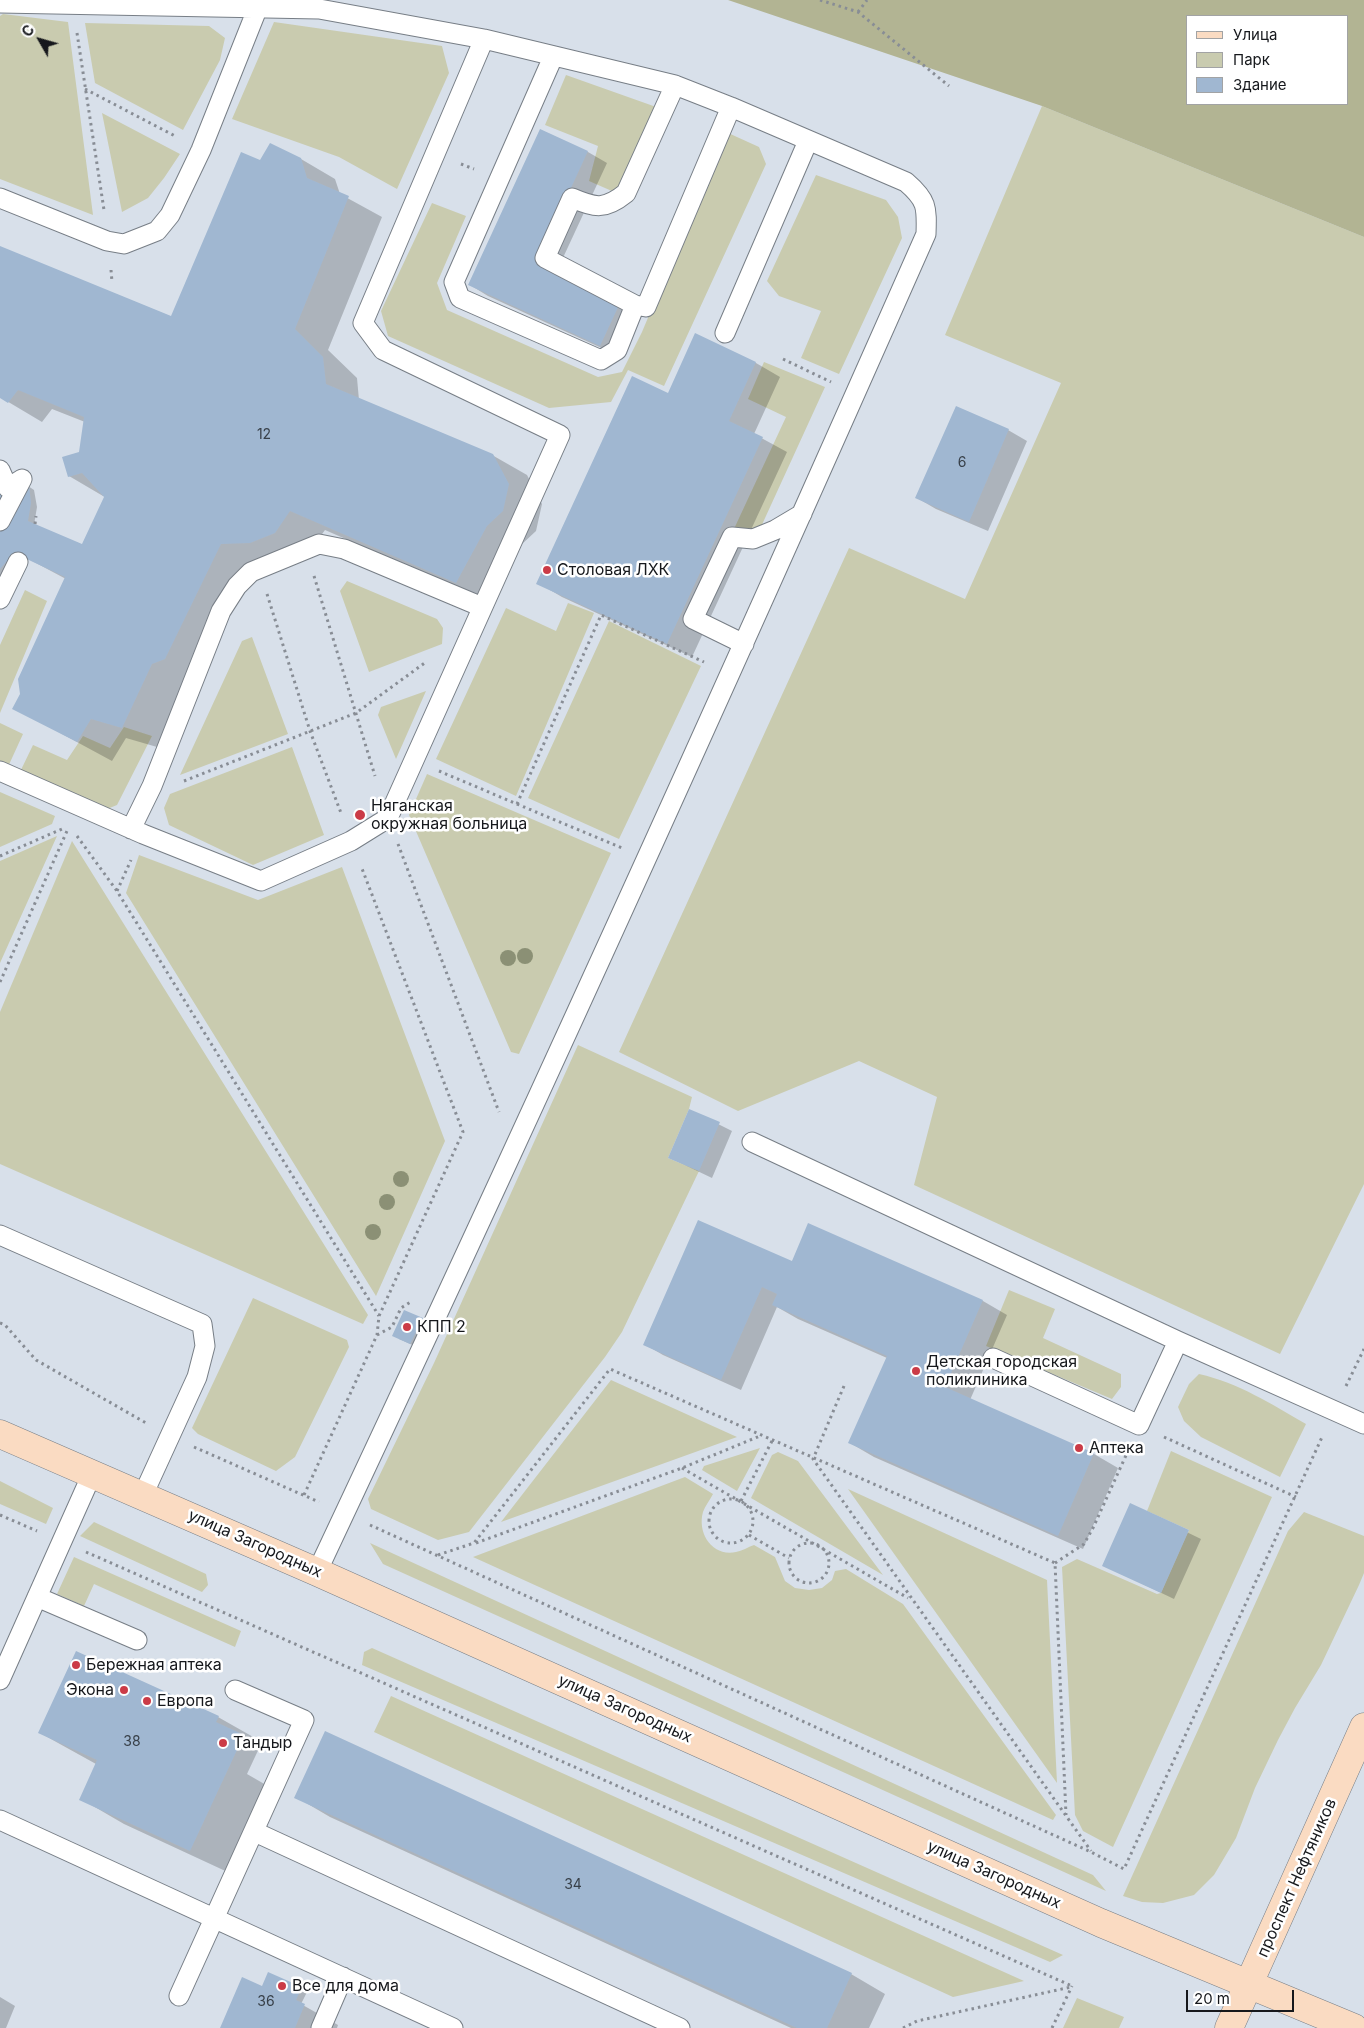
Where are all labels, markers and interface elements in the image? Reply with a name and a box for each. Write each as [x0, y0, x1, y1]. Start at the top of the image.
north arrow [15, 15, 65, 65]
legend [1186, 15, 1349, 105]
text: С [18, 21, 38, 40]
text: Улица [1233, 25, 1277, 44]
text: Парк [1233, 50, 1270, 69]
text: Здание [1233, 75, 1287, 94]
house number: 12 [257, 427, 271, 443]
house number: 6 [958, 455, 966, 471]
place label: Столовая ЛХК [557, 560, 669, 580]
marker: Столовая ЛХК [541, 564, 553, 576]
place label: Няганская окружная больница [371, 796, 527, 834]
marker: Няганская окружная больница [353, 808, 367, 822]
place label: КПП 2 [417, 1317, 466, 1337]
marker: КПП 2 [401, 1321, 413, 1333]
place label: Детская городская поликлиника [926, 1352, 1077, 1390]
marker: Детская городская поликлиника [910, 1365, 922, 1377]
place label: Аптека [1089, 1438, 1144, 1458]
marker: Аптека [1073, 1442, 1085, 1454]
street label: улица Загородных [185, 1506, 325, 1582]
place label: Бережная аптека [86, 1655, 222, 1675]
marker: Бережная аптека [70, 1659, 82, 1671]
street label: улица Загородных [555, 1671, 695, 1747]
place label: Экона [66, 1680, 114, 1700]
marker: Экона [118, 1684, 130, 1696]
place label: Европа [157, 1691, 213, 1711]
marker: Европа [141, 1695, 153, 1707]
place label: Тандыр [233, 1733, 292, 1753]
house number: 38 [123, 1734, 141, 1750]
marker: Тандыр [217, 1737, 229, 1749]
street label: проспект Нефтяников [1253, 1796, 1341, 1960]
street label: улица Загородных [924, 1837, 1064, 1913]
house number: 34 [564, 1877, 582, 1893]
place label: Все для дома [292, 1976, 399, 1996]
marker: Все для дома [276, 1980, 288, 1992]
scale bar [1189, 1980, 1296, 2012]
text: 20 m [1194, 1989, 1230, 2008]
house number: 36 [257, 1994, 275, 2010]

